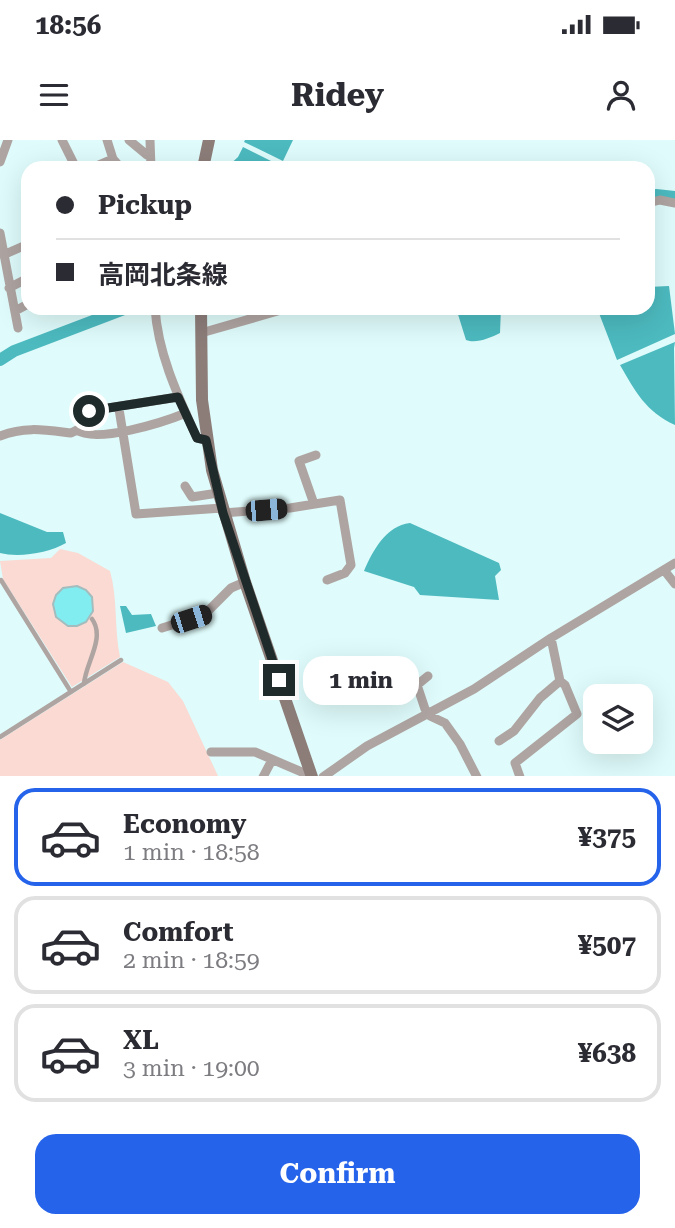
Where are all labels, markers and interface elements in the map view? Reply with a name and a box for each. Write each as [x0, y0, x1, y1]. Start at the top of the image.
text: 18:56 [35, 10, 101, 40]
icon: menu [35, 76, 73, 114]
text: Ridey [291, 76, 384, 114]
icon: person [602, 76, 640, 114]
text: Pickup [98, 190, 192, 220]
text: 高岡北条線 [98, 260, 228, 290]
route start [73, 395, 105, 427]
car [245, 498, 288, 522]
car [168, 603, 215, 635]
callout: 1 min [304, 656, 419, 704]
route end [263, 664, 295, 696]
text: 1 min [329, 667, 393, 694]
map controls [583, 684, 653, 754]
button: layers [583, 684, 653, 754]
icon: car [39, 806, 102, 869]
text: Economy [123, 809, 246, 839]
text: ¥375 [578, 822, 636, 852]
text: 1 min · 18:58 [123, 839, 260, 866]
icon: car [39, 914, 102, 977]
text: Comfort [123, 917, 233, 947]
text: ¥507 [578, 930, 636, 960]
text: 2 min · 18:59 [123, 947, 260, 974]
icon: car [39, 1022, 102, 1085]
text: XL [123, 1025, 159, 1055]
text: ¥638 [578, 1038, 636, 1068]
text: 3 min · 19:00 [123, 1055, 260, 1082]
button: Confirm [35, 1134, 640, 1214]

